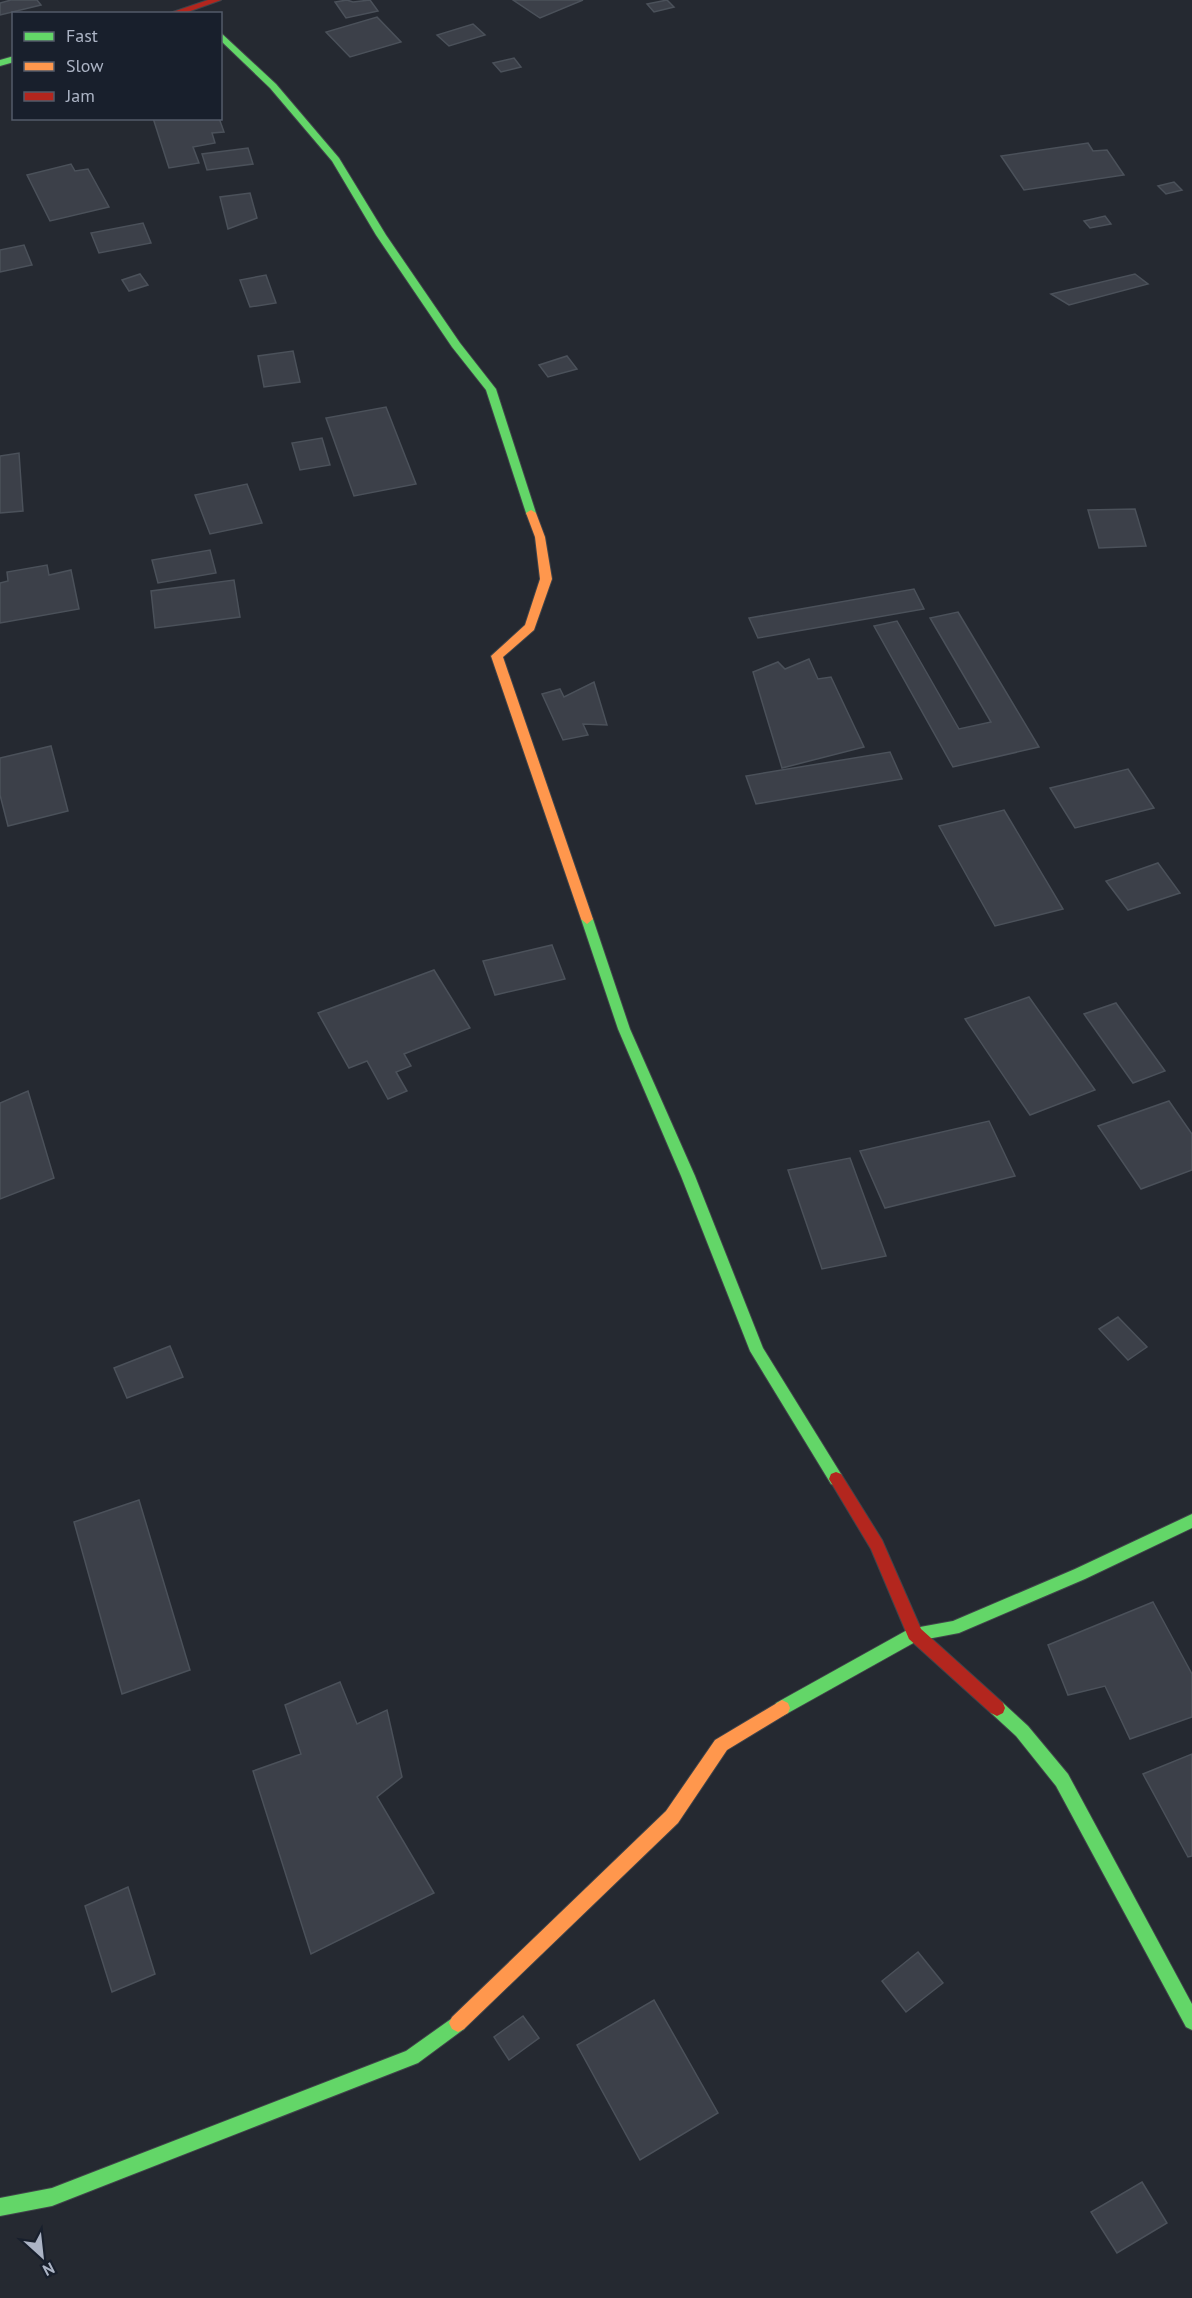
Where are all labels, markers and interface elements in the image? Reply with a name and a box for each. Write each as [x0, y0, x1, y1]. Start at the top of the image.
legend [12, 12, 222, 120]
text: Fast [66, 24, 98, 47]
text: Slow [66, 54, 104, 77]
text: Jam [65, 84, 95, 107]
north arrow [12, 2226, 72, 2286]
text: N [40, 2258, 58, 2281]

